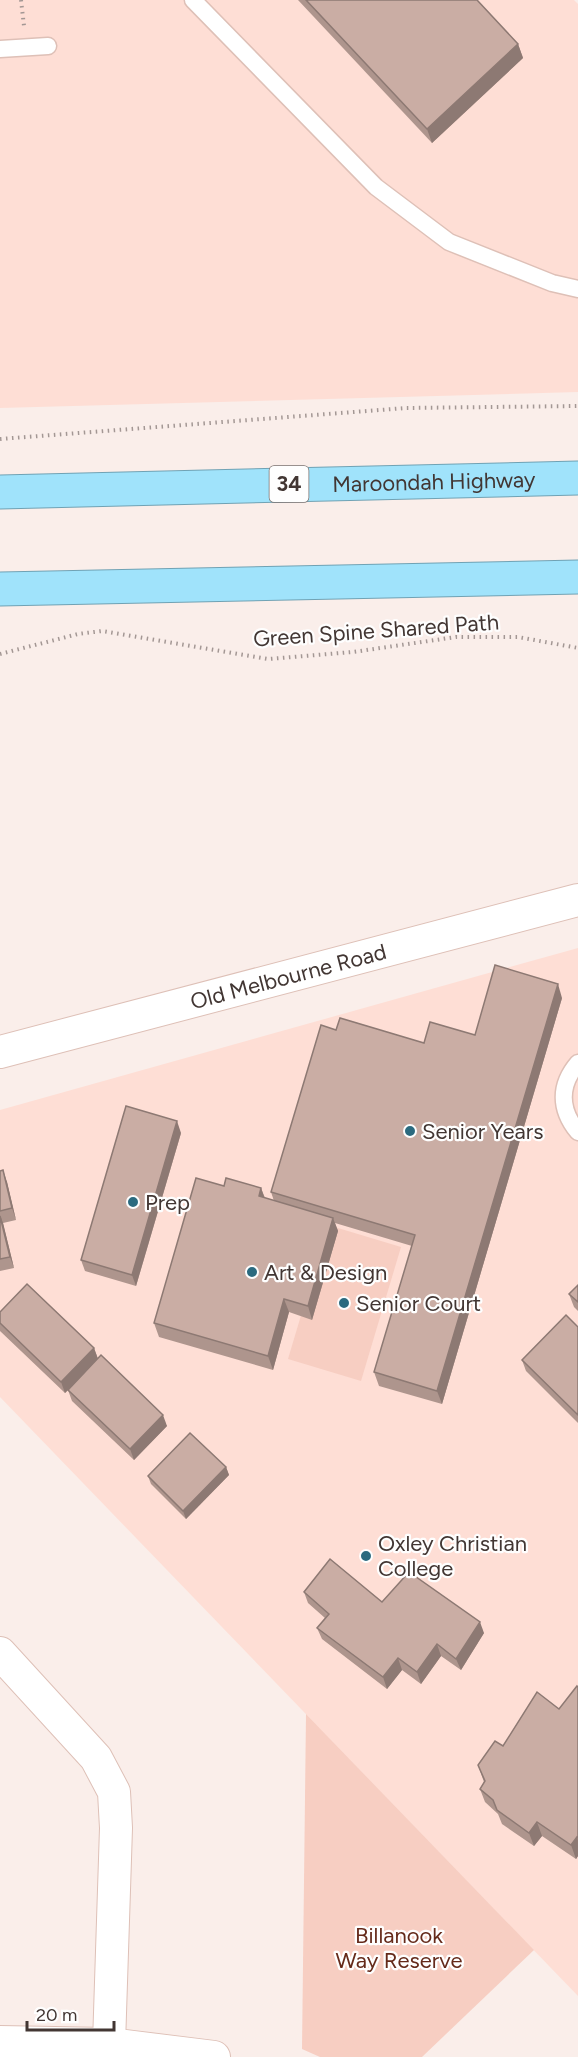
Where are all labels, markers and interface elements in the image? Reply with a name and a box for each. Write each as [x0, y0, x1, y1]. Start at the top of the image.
road number: 34 [270, 466, 308, 502]
street label: Maroondah Highway [332, 466, 536, 498]
street label: Green Spine Shared Path [252, 608, 500, 653]
street label: Old Melbourne Road [187, 938, 389, 1015]
place label: Senior Years [422, 1118, 543, 1145]
marker: Senior Years [403, 1124, 417, 1138]
place label: Prep [145, 1189, 190, 1216]
marker: Prep [126, 1195, 140, 1209]
place label: Art & Design [264, 1259, 387, 1286]
marker: Art & Design [245, 1265, 259, 1279]
place label: Senior Court [356, 1290, 481, 1317]
marker: Senior Court [337, 1296, 351, 1310]
place label: Oxley Christian College [378, 1530, 527, 1582]
marker: Oxley Christian College [359, 1549, 373, 1563]
park label: Billanook Way Reserve [336, 1922, 462, 1974]
scale bar [27, 1994, 114, 2032]
text: 20 m [36, 2004, 77, 2026]

